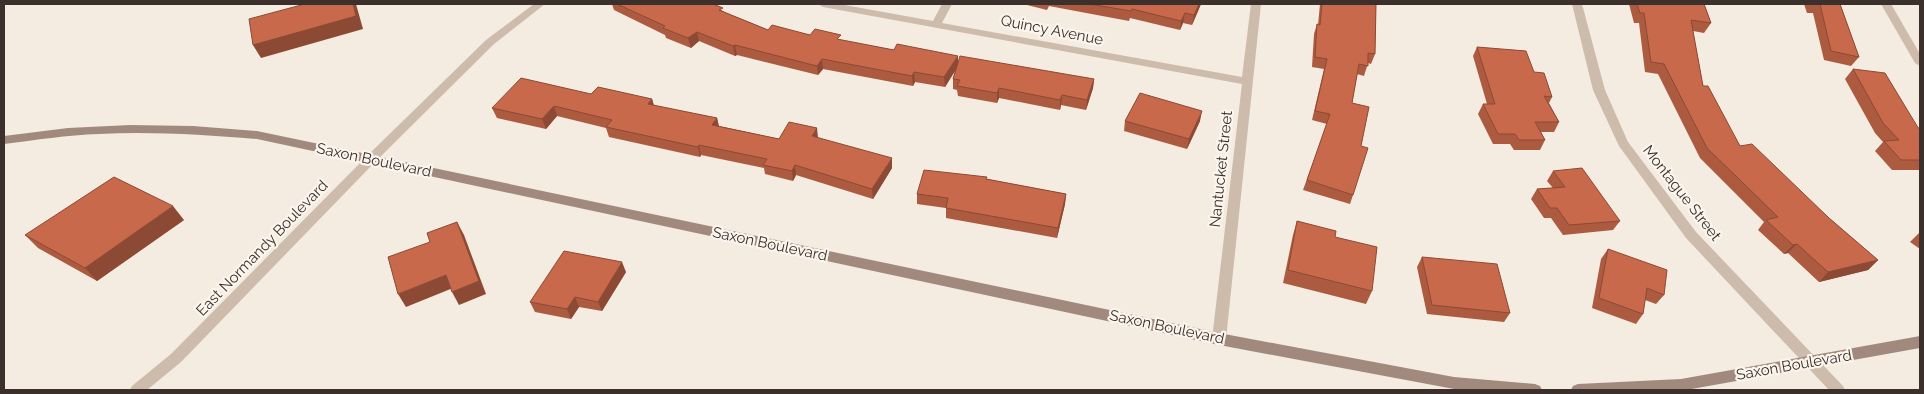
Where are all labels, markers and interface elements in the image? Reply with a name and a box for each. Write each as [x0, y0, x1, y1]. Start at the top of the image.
street label: Quincy Avenue [999, 11, 1105, 49]
street label: Nantucket Street [1206, 110, 1236, 228]
street label: Saxon Boulevard [315, 139, 433, 181]
street label: Montague Street [1639, 142, 1725, 244]
street label: East Normandy Boulevard [193, 176, 331, 320]
street label: Saxon Boulevard [711, 223, 829, 265]
street label: Saxon Boulevard [1108, 306, 1226, 348]
street label: Saxon Boulevard [1735, 346, 1853, 384]

